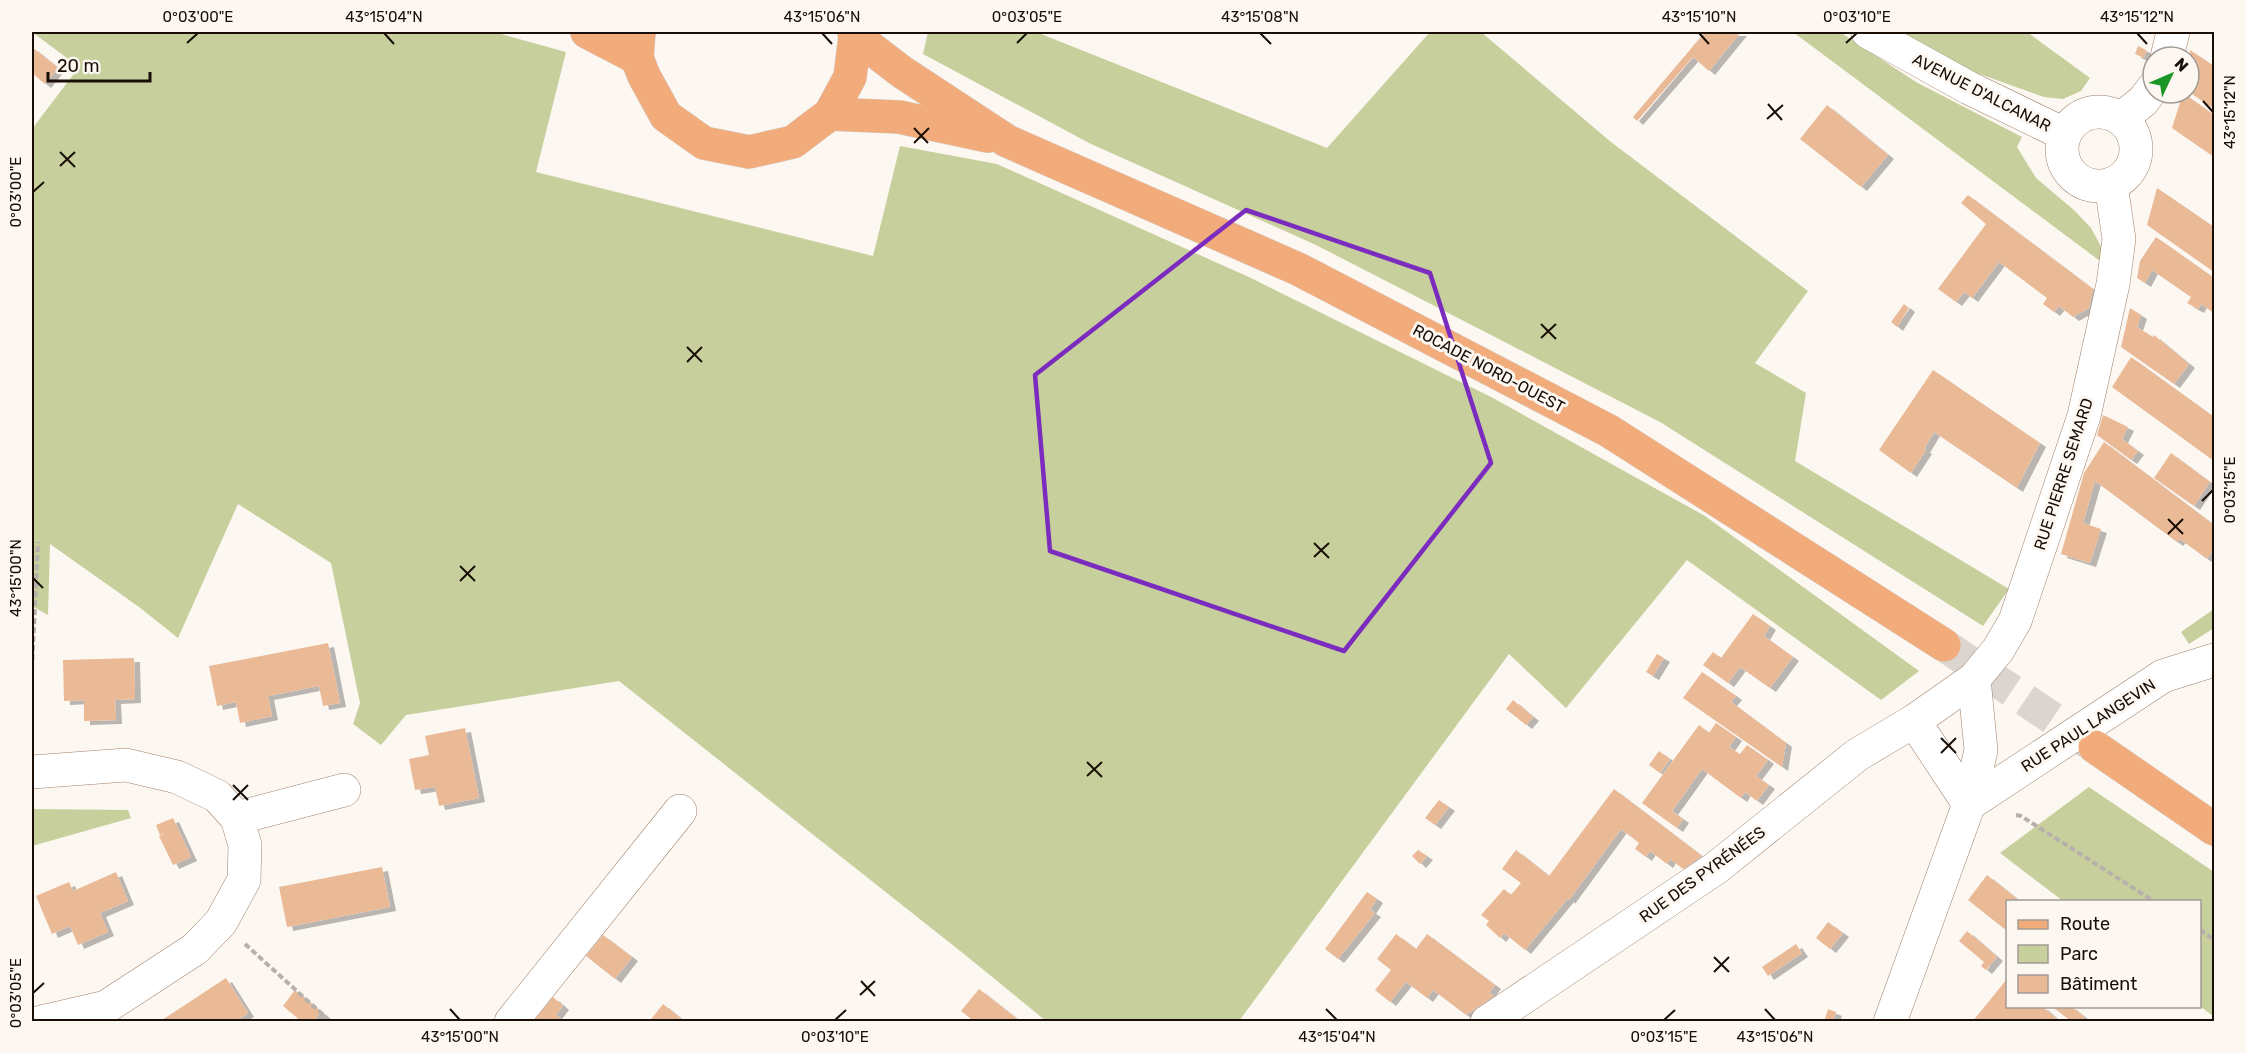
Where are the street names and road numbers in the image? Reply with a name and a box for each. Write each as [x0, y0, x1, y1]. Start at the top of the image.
street label: AVENUE D'ALCANAR [1909, 49, 2054, 136]
street label: ROCADE NORD-OUEST [1410, 320, 1568, 417]
street label: RUE PIERRE SEMARD [2030, 396, 2097, 553]
street label: RUE PAUL LANGEVIN [2017, 675, 2159, 776]
street label: RUE DES PYRÉNÉES [1636, 822, 1769, 926]

